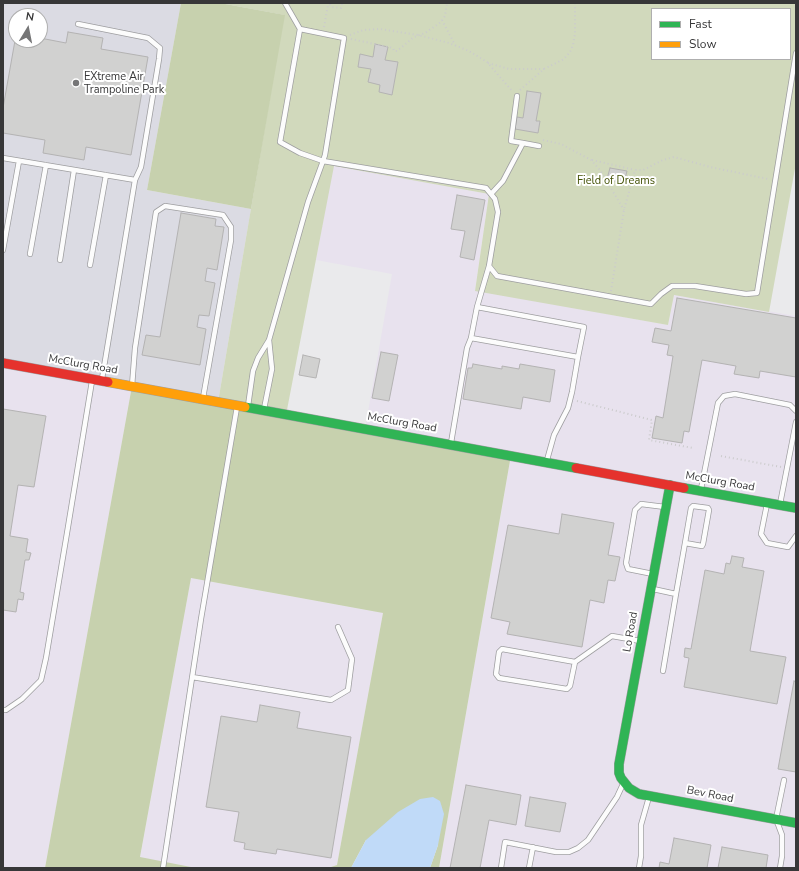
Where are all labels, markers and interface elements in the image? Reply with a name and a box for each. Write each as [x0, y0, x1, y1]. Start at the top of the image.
north arrow [8, 8, 48, 48]
legend [651, 8, 791, 60]
text: N [25, 9, 35, 25]
text: Fast [689, 16, 712, 32]
text: Slow [689, 36, 717, 52]
place label: EXtreme Air Trampoline Park [84, 70, 164, 96]
marker: EXtreme Air Trampoline Park [71, 78, 81, 88]
park label: Field of Dreams [577, 174, 655, 188]
street label: McClurg Road [47, 352, 119, 378]
street label: McClurg Road [366, 410, 438, 436]
street label: McClurg Road [684, 469, 756, 495]
street label: Lo Road [621, 611, 641, 653]
street label: Bev Road [686, 784, 734, 806]

